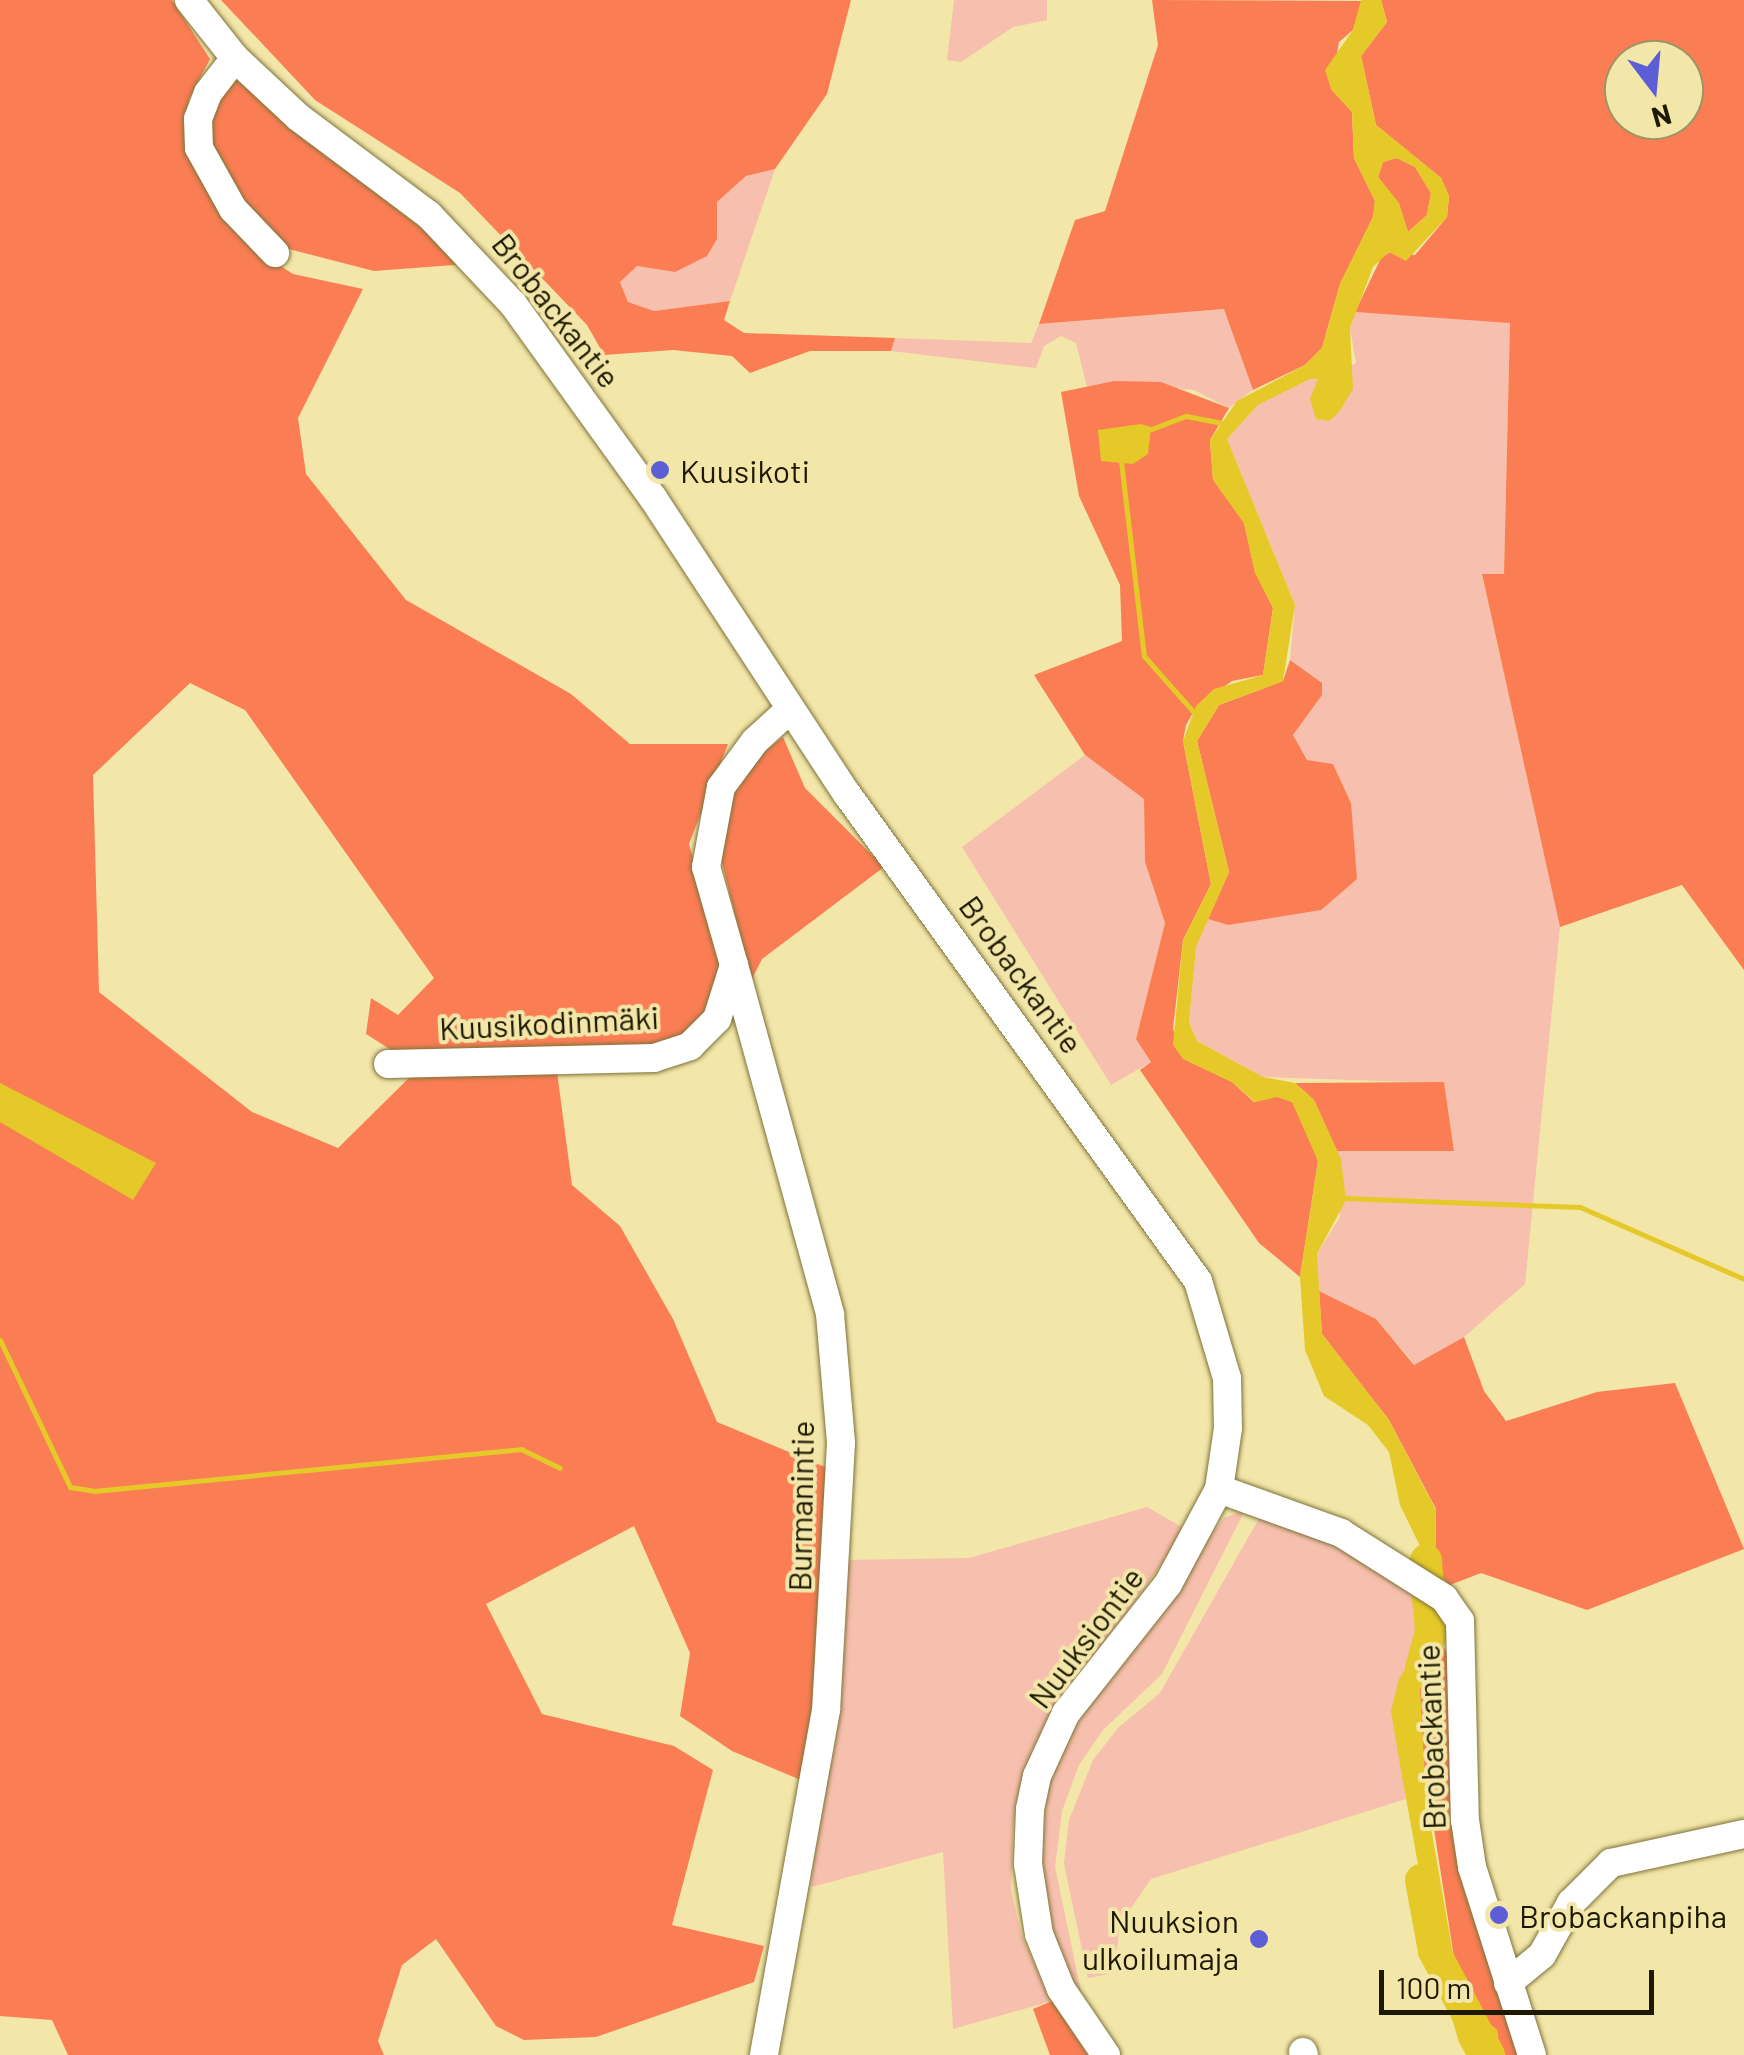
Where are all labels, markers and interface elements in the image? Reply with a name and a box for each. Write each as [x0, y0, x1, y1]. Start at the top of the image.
north arrow [1604, 40, 1704, 140]
text: N [1648, 98, 1675, 136]
street label: Brobackantie [485, 225, 629, 395]
place label: Kuusikoti [680, 451, 810, 489]
marker: Kuusikoti [649, 459, 671, 481]
street label: Brobackantie [952, 888, 1092, 1060]
street label: Kuusikodinmäki [438, 997, 660, 1047]
street label: Burmanintie [779, 1420, 821, 1592]
street label: Nuuksiontie [1019, 1559, 1151, 1715]
street label: Brobackantie [1408, 1644, 1452, 1830]
place label: Brobackanpiha [1519, 1896, 1727, 1934]
place label: Nuuksion ulkoilumaja [1082, 1902, 1239, 1977]
marker: Brobackanpiha [1488, 1904, 1510, 1926]
marker: Nuuksion ulkoilumaja [1248, 1928, 1270, 1950]
scale bar [1384, 1950, 1659, 2012]
text: 100 m [1396, 1969, 1471, 2005]

